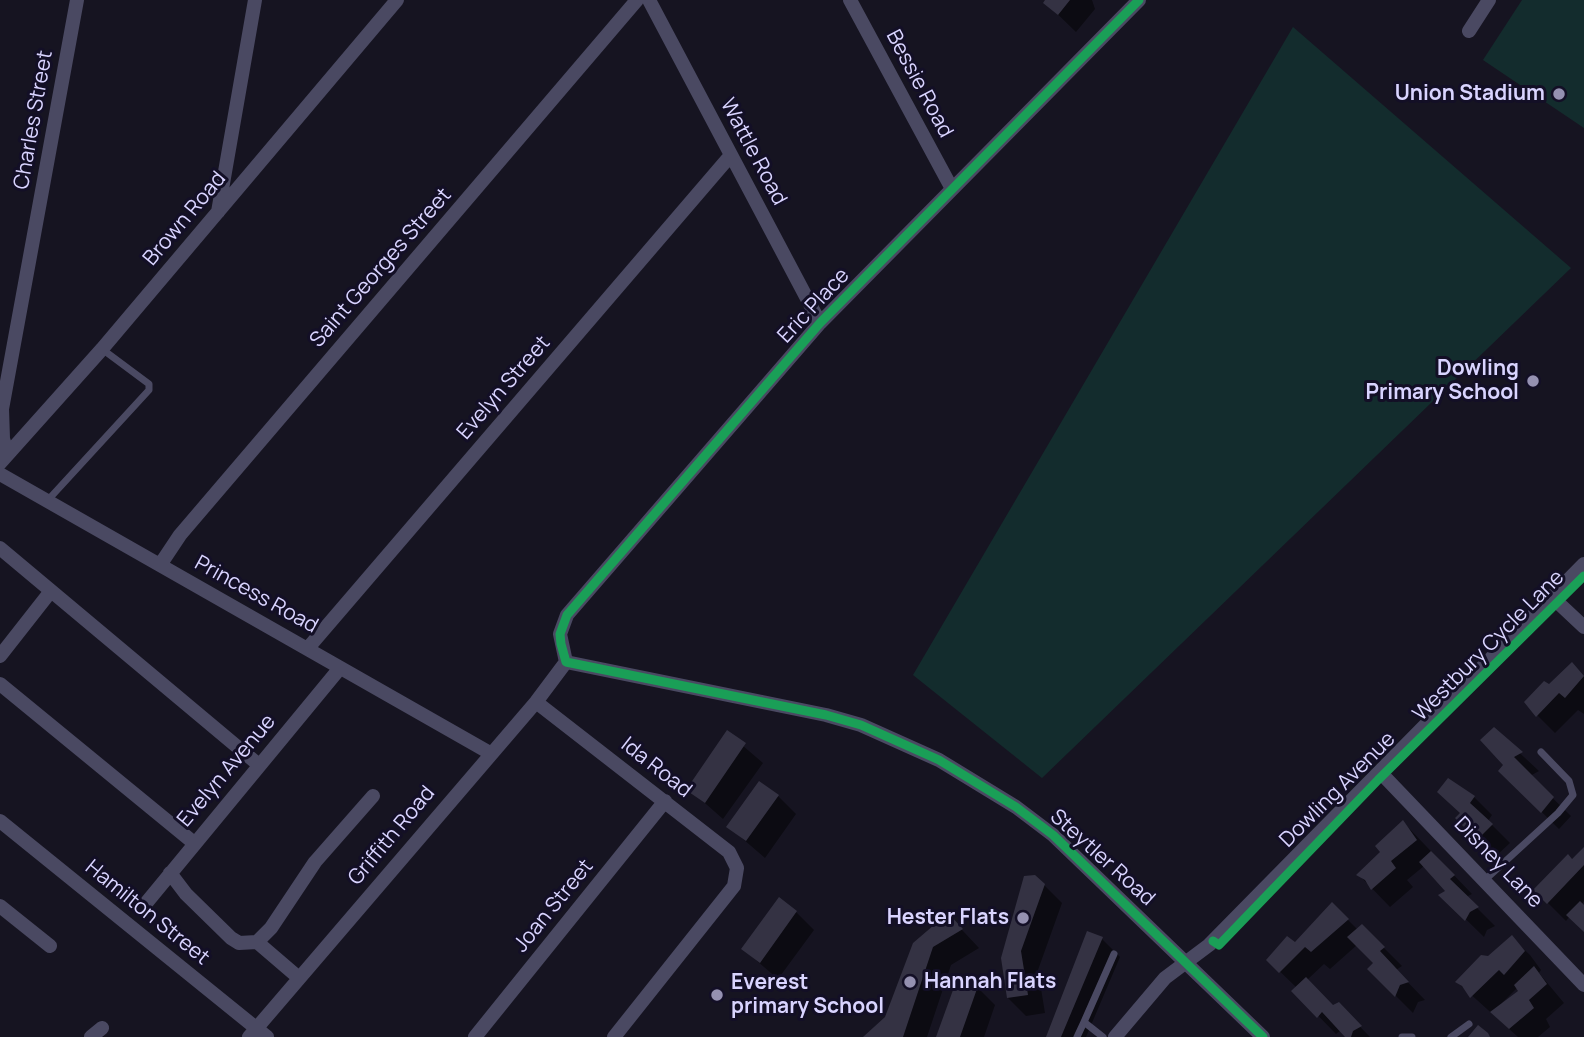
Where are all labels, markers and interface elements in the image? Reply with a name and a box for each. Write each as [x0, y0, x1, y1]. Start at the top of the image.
street label: Bessie Road [880, 26, 958, 142]
street label: Charles Street [9, 48, 59, 192]
place label: Union Stadium [1395, 81, 1545, 107]
marker: Union Stadium [1551, 86, 1567, 102]
street label: Wattle Road [714, 94, 792, 210]
street label: Brown Road [138, 167, 232, 271]
street label: Saint Georges Street [305, 183, 457, 353]
street label: Eric Place [773, 263, 855, 349]
street label: Evelyn Street [452, 331, 556, 445]
place label: Dowling Primary School [1365, 356, 1519, 406]
marker: Dowling Primary School [1525, 373, 1541, 389]
street label: Princess Road [190, 551, 322, 639]
street label: Westbury Cycle Lane [1408, 565, 1570, 727]
street label: Evelyn Avenue [173, 710, 281, 832]
street label: Dowling Avenue [1275, 727, 1401, 853]
street label: Ida Road [616, 733, 696, 803]
street label: Griffith Road [343, 781, 441, 891]
street label: Steytler Road [1045, 804, 1159, 912]
street label: Disney Lane [1448, 812, 1548, 914]
street label: Joan Street [509, 854, 599, 958]
street label: Hamilton Street [80, 855, 214, 971]
place label: Hester Flats [887, 905, 1009, 931]
marker: Hester Flats [1015, 910, 1031, 926]
place label: Hannah Flats [924, 969, 1056, 995]
place label: Everest primary School [731, 970, 884, 1020]
marker: Hannah Flats [902, 974, 918, 990]
marker: Everest primary School [709, 987, 725, 1003]

